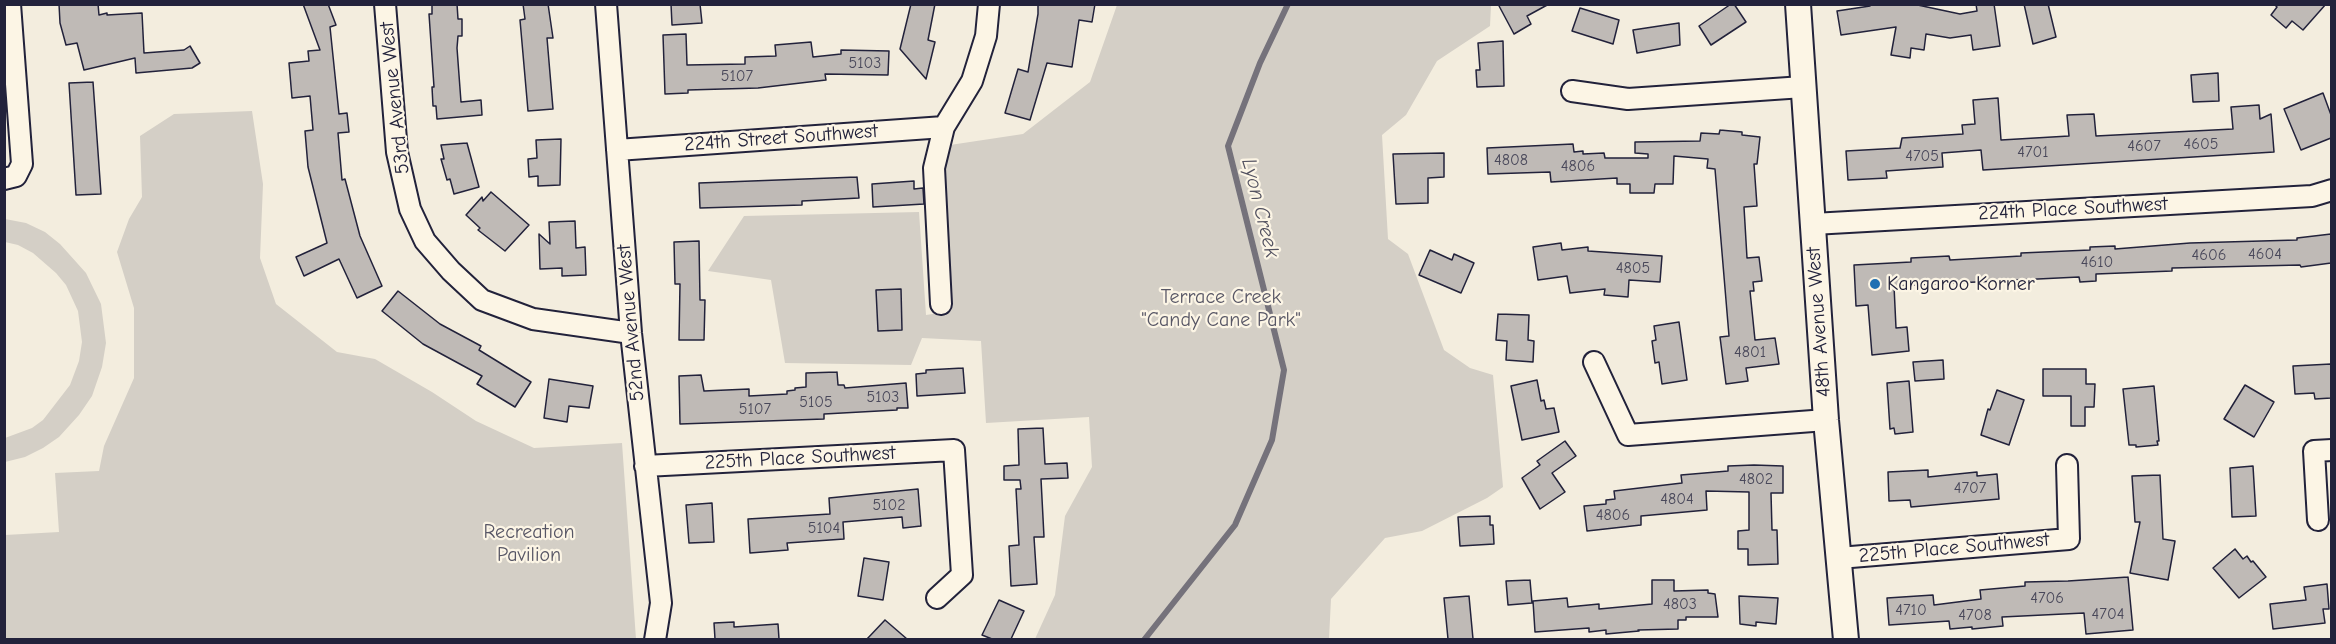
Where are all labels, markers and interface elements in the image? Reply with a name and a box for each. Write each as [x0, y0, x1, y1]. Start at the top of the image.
street label: 53rd Avenue West [375, 21, 415, 175]
house number: 5103 [849, 53, 881, 73]
house number: 5107 [721, 66, 753, 86]
street label: 224th Street Southwest [683, 119, 879, 157]
house number: 4605 [2184, 134, 2218, 154]
house number: 4607 [2127, 136, 2161, 156]
house number: 4701 [2017, 142, 2049, 162]
house number: 4705 [1905, 146, 1939, 166]
house number: 4808 [1494, 150, 1528, 170]
water label: Lyon Creek [1236, 156, 1284, 260]
house number: 4806 [1561, 156, 1595, 176]
street label: 224th Place Southwest [1978, 192, 2168, 226]
street label: 52nd Avenue West [612, 244, 650, 402]
house number: 4604 [2248, 244, 2282, 264]
house number: 4606 [2192, 245, 2226, 265]
street label: 48th Avenue West [1802, 246, 1836, 398]
house number: 4610 [2081, 252, 2113, 272]
house number: 4805 [1616, 258, 1650, 278]
place label: Kangaroo Korner [1887, 272, 2035, 296]
marker: Kangaroo Korner [1868, 277, 1882, 291]
park label: Terrace Creek "Candy Cane Park" [1141, 285, 1301, 332]
house number: 4801 [1734, 342, 1766, 362]
house number: 5103 [867, 387, 899, 407]
house number: 5105 [799, 392, 833, 412]
house number: 5107 [739, 399, 771, 419]
street label: 225th Place Southwest [704, 441, 896, 475]
house number: 4802 [1739, 469, 1773, 489]
house number: 4707 [1954, 478, 1986, 498]
house number: 4804 [1660, 489, 1694, 509]
house number: 5102 [872, 495, 906, 515]
house number: 4806 [1596, 505, 1630, 525]
house number: 5104 [808, 518, 840, 538]
park label: Recreation Pavilion [483, 520, 575, 567]
street label: 225th Place Southwest [1858, 528, 2050, 568]
house number: 4706 [2030, 588, 2064, 608]
house number: 4803 [1663, 594, 1697, 614]
house number: 4710 [1895, 600, 1927, 620]
house number: 4704 [2092, 604, 2124, 624]
house number: 4708 [1958, 605, 1992, 625]

